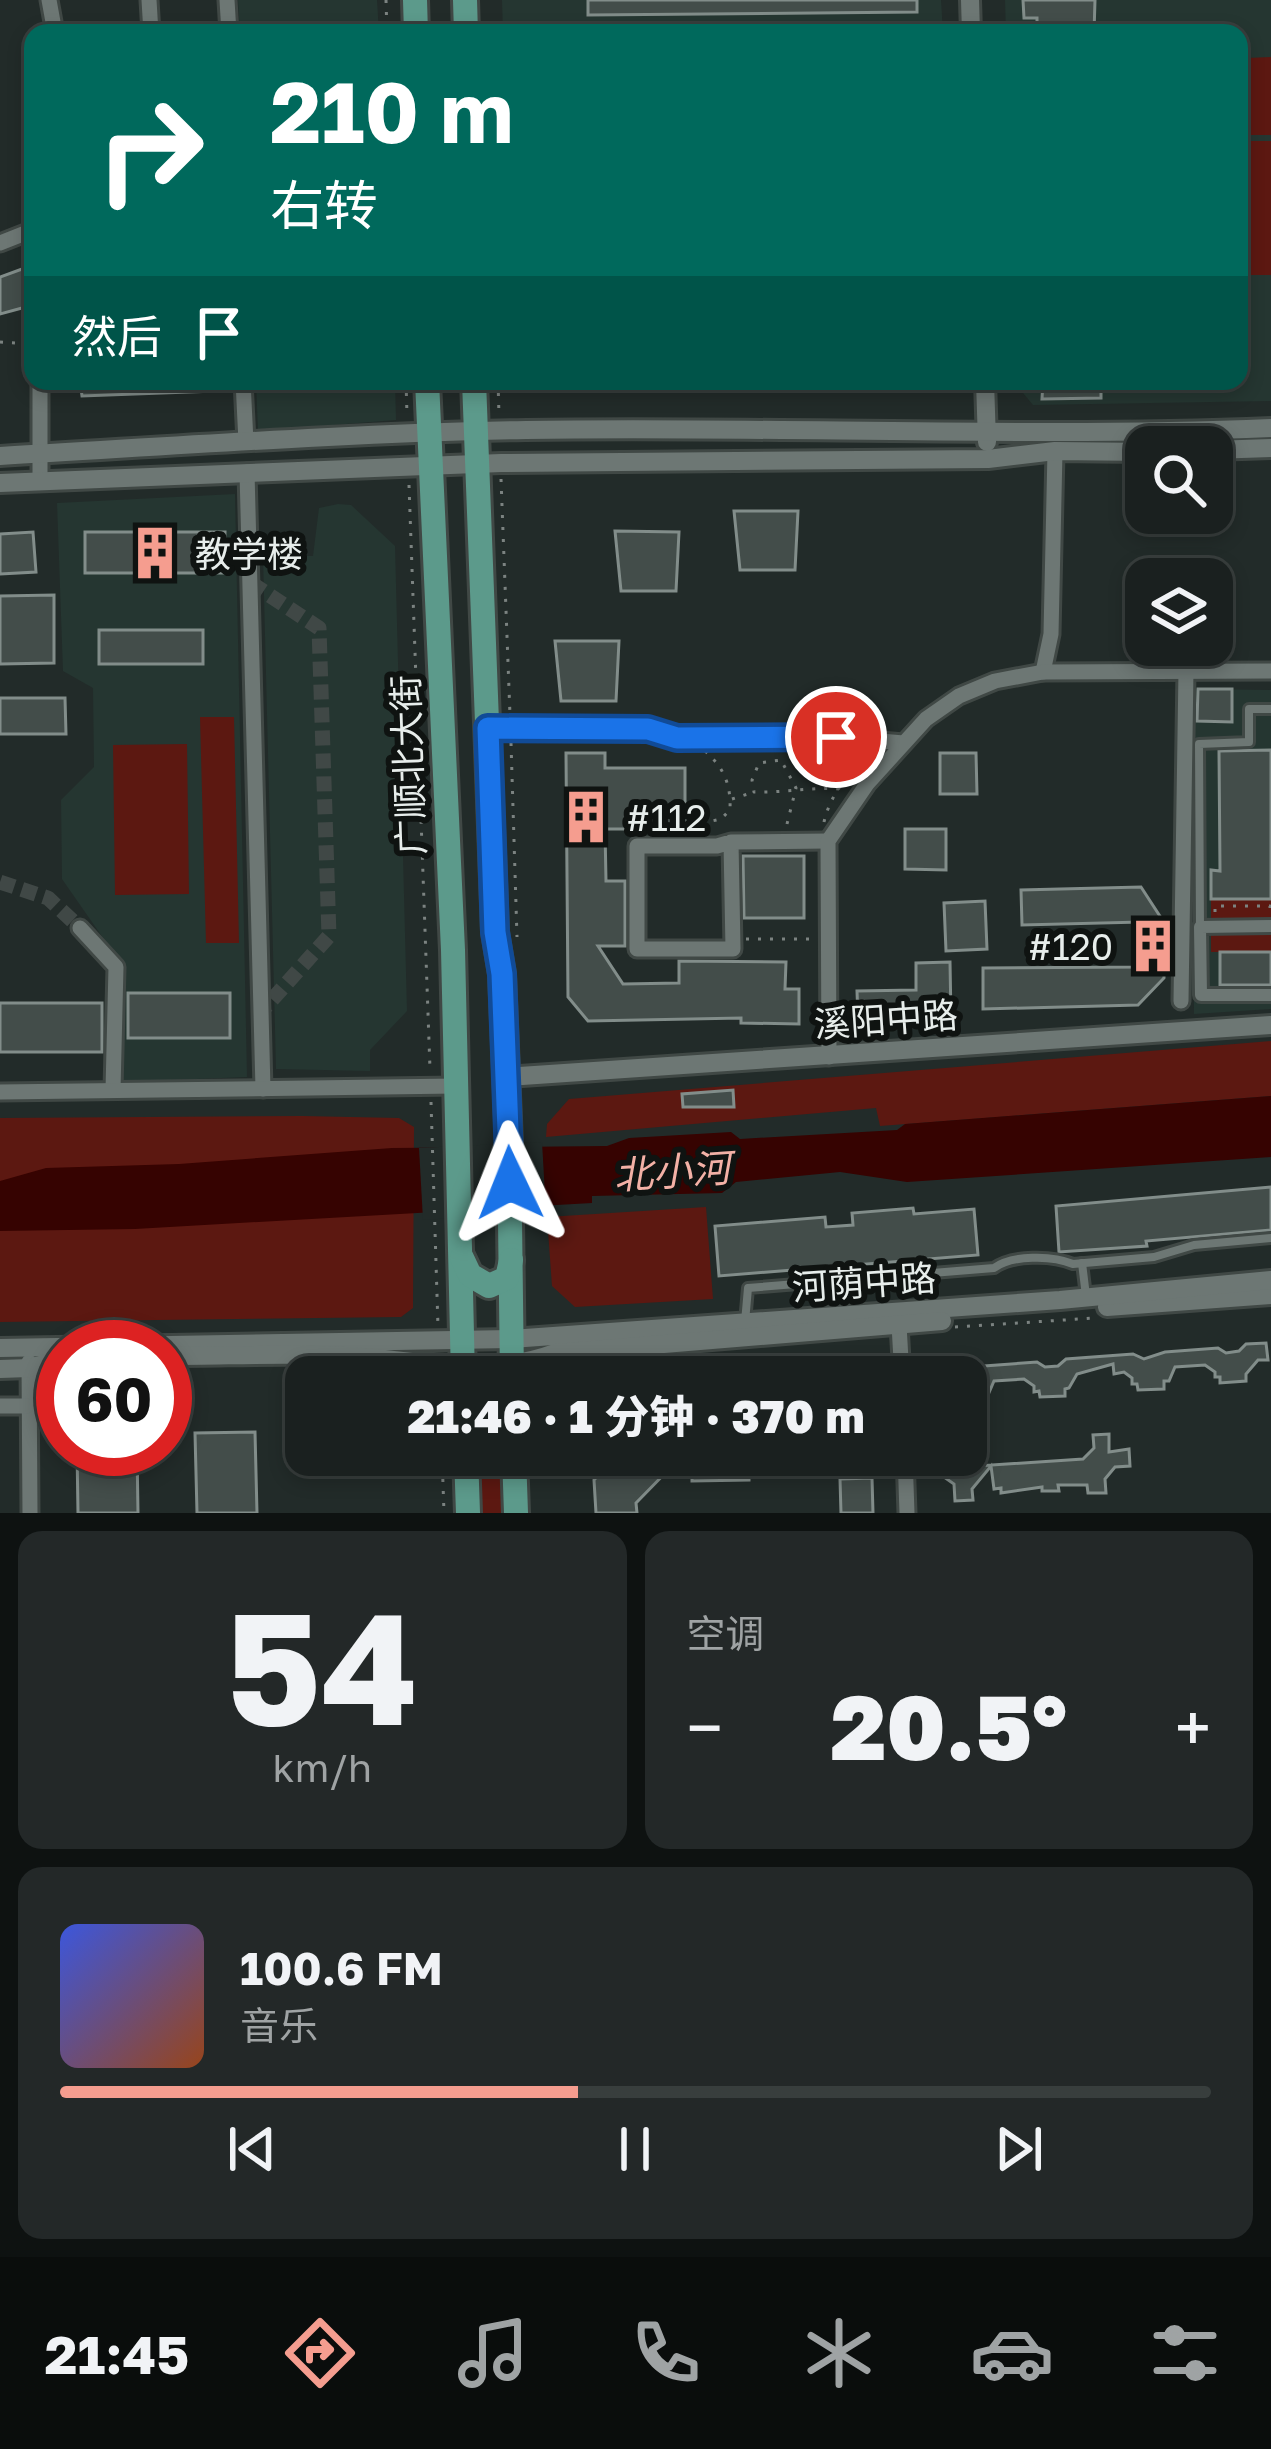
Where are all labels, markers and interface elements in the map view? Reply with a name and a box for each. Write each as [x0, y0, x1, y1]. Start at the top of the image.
text: 210 m [270, 61, 514, 161]
icon: right [72, 72, 228, 228]
text: 右转 [270, 172, 378, 237]
icon: arrive [186, 300, 252, 366]
text: 然后 [72, 309, 162, 363]
map controls [1125, 426, 1233, 666]
button: search [1125, 426, 1233, 534]
building icon: 教学楼 [126, 524, 184, 582]
place label: 教学楼 [195, 532, 303, 575]
button: layers [1125, 558, 1233, 666]
street label: 广顺北大街 [383, 674, 433, 856]
pin [785, 686, 887, 788]
icon: arrive [803, 704, 869, 770]
building icon: #112 [557, 788, 615, 846]
place label: #112 [626, 796, 706, 839]
building icon: #120 [1124, 917, 1182, 975]
place label: #120 [1028, 925, 1113, 968]
street label: 溪阳中路 [813, 993, 959, 1045]
position arrow [447, 1120, 573, 1246]
water label: 北小河 [612, 1143, 739, 1199]
street label: 河荫中路 [791, 1256, 937, 1308]
speed limit sign: 60 [36, 1320, 192, 1476]
text: 21:46 · 1 分钟 · 370 m [407, 1389, 865, 1443]
text: 54 [226, 1572, 419, 1759]
text: 空调 [687, 1610, 765, 1657]
text: 20.5° [830, 1672, 1067, 1780]
text: − [687, 1687, 723, 1767]
text: + [1175, 1687, 1211, 1767]
text: km/h [273, 1744, 372, 1791]
text: 100.6 FM [240, 1941, 443, 1995]
text: 音乐 [240, 2002, 318, 2049]
icon: previous [219, 2116, 285, 2182]
icon: pause [602, 2116, 668, 2182]
icon: next [986, 2116, 1052, 2182]
icon: directions [278, 2311, 362, 2395]
icon: music [451, 2311, 535, 2395]
icon: phone [624, 2311, 708, 2395]
icon: climate [797, 2311, 881, 2395]
icon: car [970, 2311, 1054, 2395]
icon: filters [1143, 2311, 1227, 2395]
text: 21:45 [44, 2321, 189, 2386]

